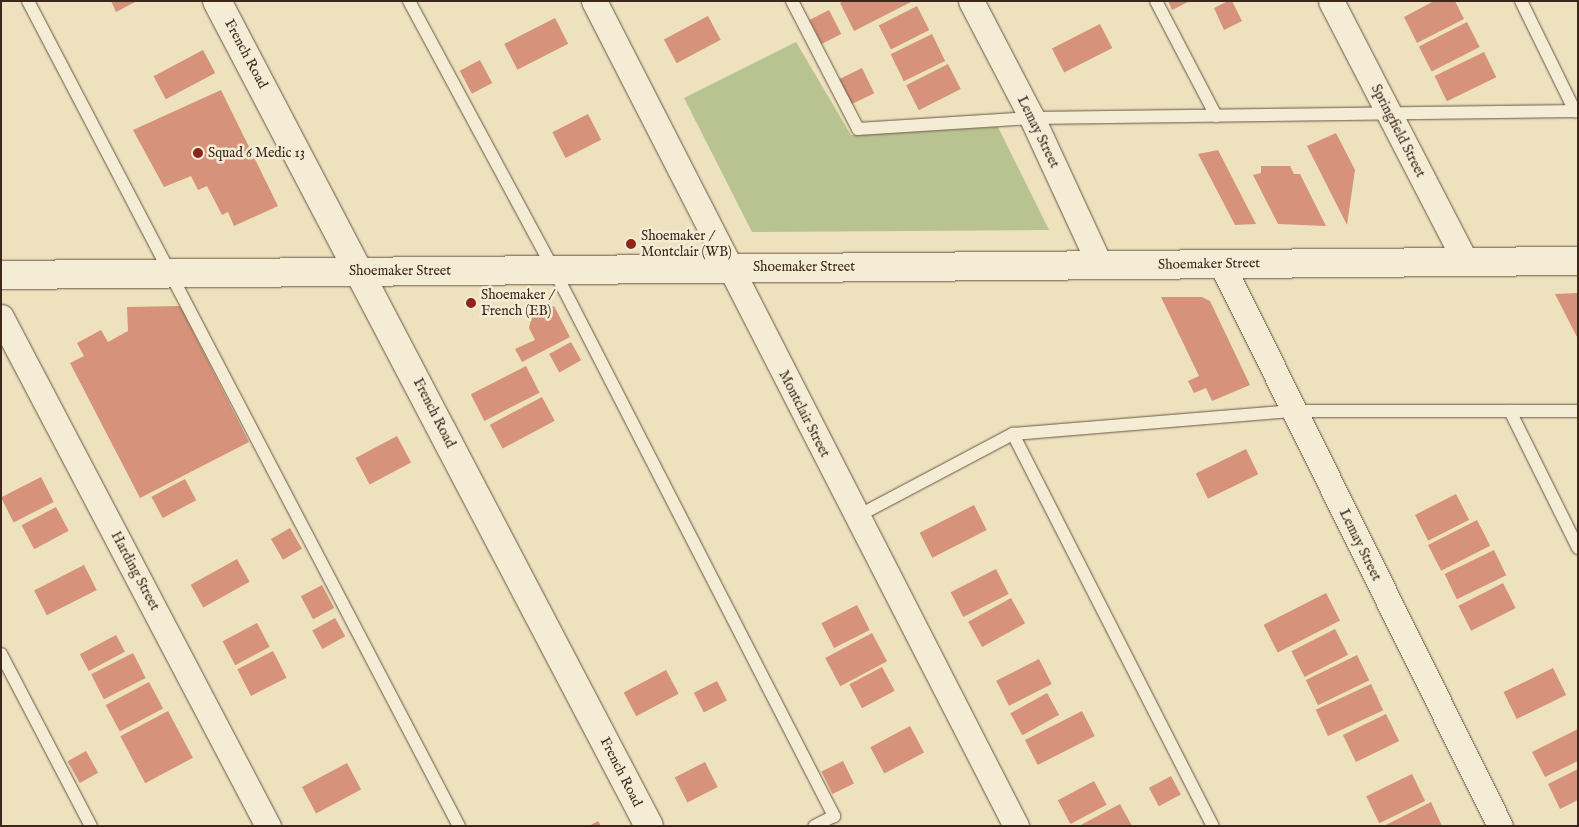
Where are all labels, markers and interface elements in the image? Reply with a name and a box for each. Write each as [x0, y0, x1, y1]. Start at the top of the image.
street label: French Road [221, 17, 271, 91]
street label: Springfield Street [1367, 82, 1429, 180]
street label: Lemay Street [1013, 93, 1063, 171]
place label: Squad 6 Medic 13 [208, 145, 305, 161]
marker: Squad 6 Medic 13 [192, 147, 204, 159]
place label: Shoemaker / Montclair (WB) [641, 228, 732, 260]
marker: Shoemaker / Montclair (WB) [625, 238, 637, 250]
street label: Shoemaker Street [1158, 255, 1260, 273]
street label: Shoemaker Street [753, 259, 855, 275]
street label: Shoemaker Street [349, 263, 451, 279]
place label: Shoemaker / French (EB) [481, 287, 553, 320]
marker: Shoemaker / French (EB) [465, 297, 477, 309]
street label: Montclair Street [775, 368, 833, 460]
street label: French Road [409, 375, 459, 451]
street label: Lemay Street [1335, 506, 1385, 584]
street label: Harding Street [107, 529, 163, 613]
street label: French Road [596, 734, 646, 810]

